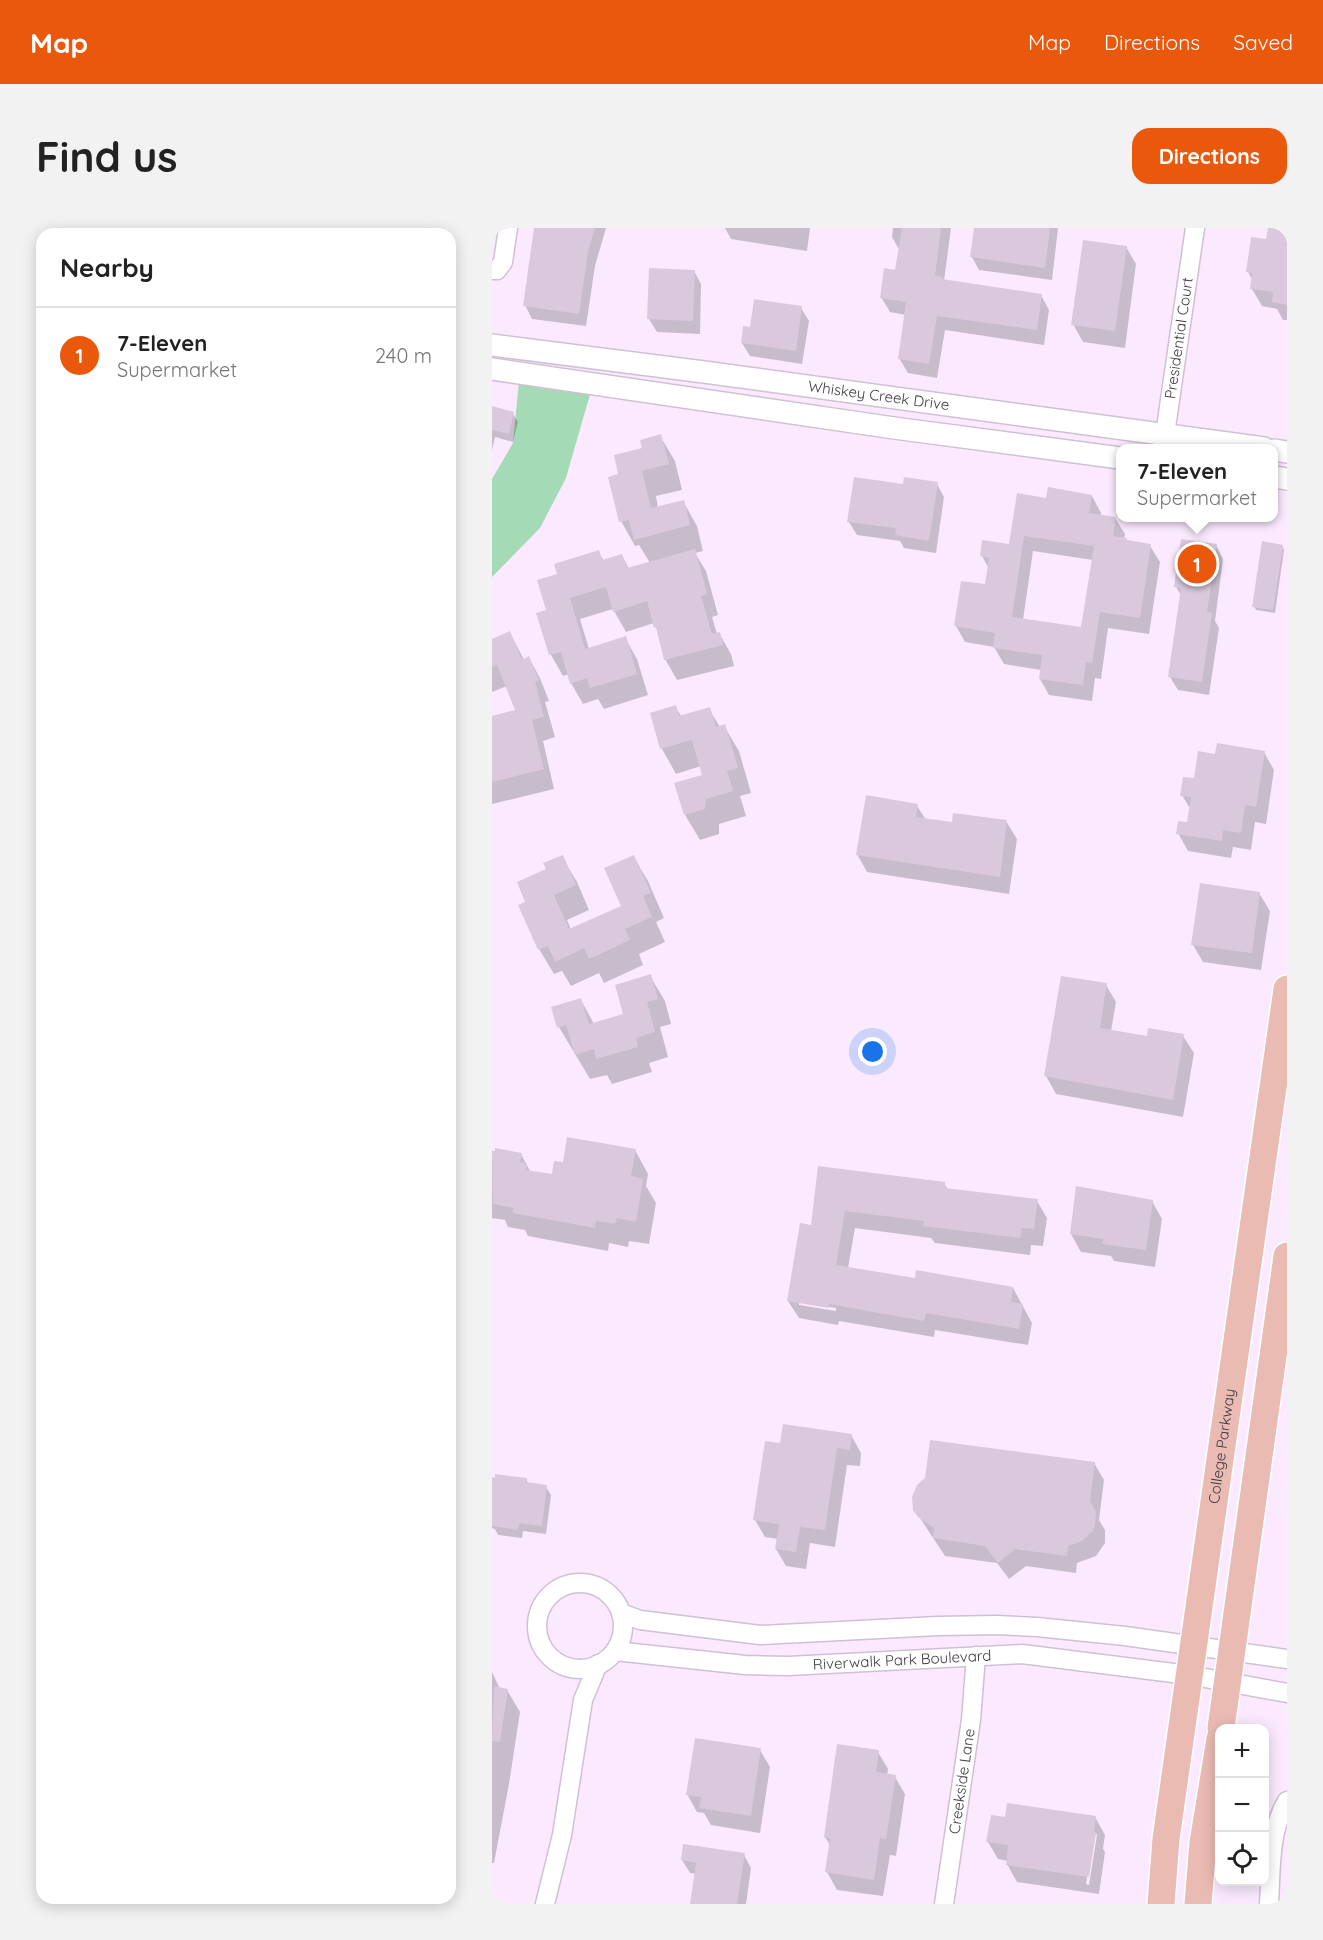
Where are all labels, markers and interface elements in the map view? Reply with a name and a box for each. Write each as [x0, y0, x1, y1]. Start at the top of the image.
text: Map [30, 25, 88, 60]
text: Map [1028, 29, 1071, 55]
text: Directions [1104, 29, 1200, 55]
text: Saved [1233, 29, 1293, 55]
button: Directions [1132, 128, 1287, 184]
text: Find us [36, 130, 178, 183]
text: Nearby [60, 251, 154, 284]
street label: Presidential Court [1160, 276, 1197, 400]
text: 7-Eleven [117, 329, 207, 357]
text: 1 [76, 343, 83, 368]
text: 240 m [375, 343, 432, 368]
text: Supermarket [117, 357, 237, 382]
street label: Whiskey Creek Drive [807, 376, 951, 414]
popup [1116, 444, 1278, 522]
text: 7-Eleven [1137, 457, 1227, 485]
text: Supermarket [1137, 485, 1257, 510]
pin: 1 [1178, 542, 1216, 586]
your location [858, 1037, 887, 1066]
street label: College Parkway [1204, 1387, 1239, 1505]
street label: Riverwalk Park Boulevard [812, 1646, 992, 1674]
map controls [1215, 1724, 1269, 1886]
button: + [1215, 1724, 1269, 1778]
street label: Creekside Lane [944, 1727, 979, 1835]
button: − [1215, 1778, 1269, 1832]
button: locate [1215, 1832, 1269, 1886]

